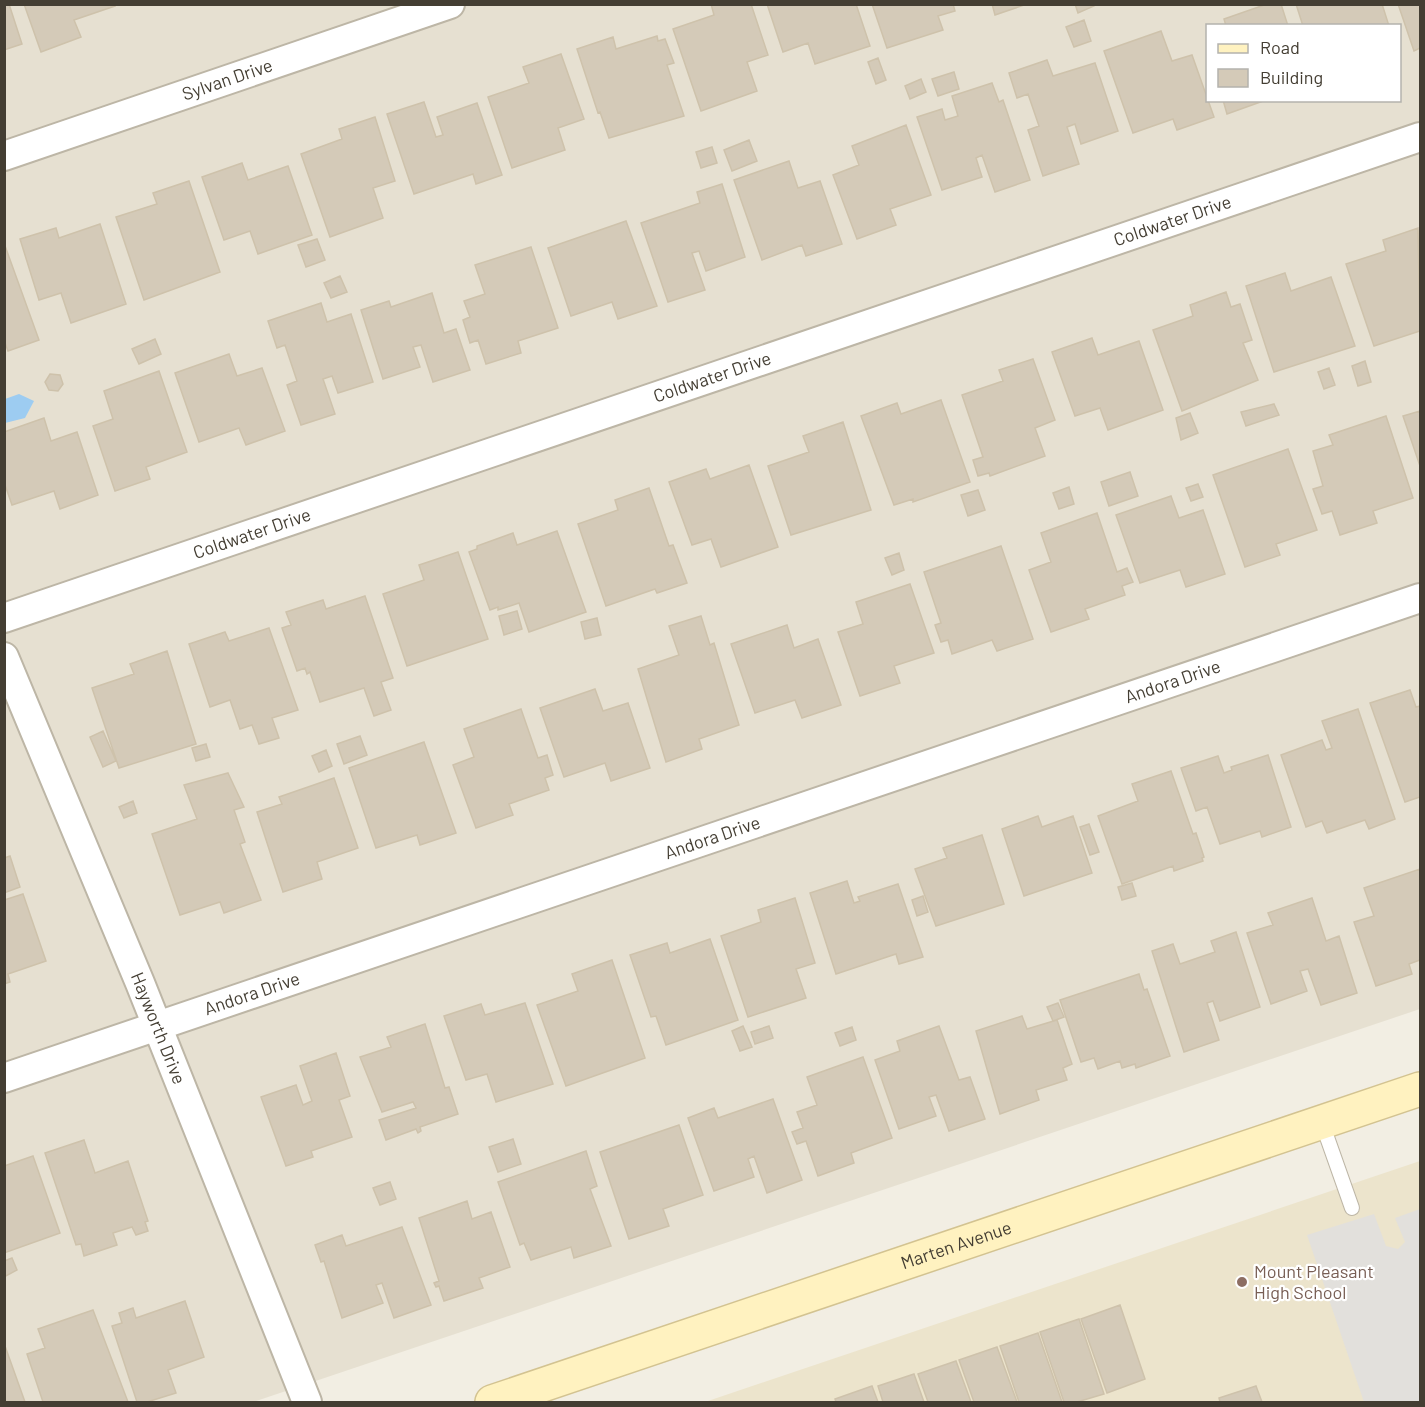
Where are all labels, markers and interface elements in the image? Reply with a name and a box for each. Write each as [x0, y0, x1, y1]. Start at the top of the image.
legend [1206, 24, 1401, 102]
text: Road [1260, 36, 1300, 58]
street label: Sylvan Drive [179, 53, 275, 104]
text: Building [1260, 66, 1323, 88]
street label: Coldwater Drive [1110, 190, 1234, 250]
street label: Coldwater Drive [650, 346, 774, 407]
street label: Coldwater Drive [190, 503, 313, 563]
street label: Andora Drive [1122, 654, 1223, 707]
street label: Andora Drive [661, 811, 763, 863]
street label: Andora Drive [201, 967, 303, 1019]
street label: Hayworth Drive [127, 969, 191, 1087]
street label: Marten Avenue [898, 1216, 1014, 1273]
place label: Mount Pleasant High School [1254, 1260, 1374, 1303]
marker: Mount Pleasant High School [1235, 1275, 1249, 1289]

